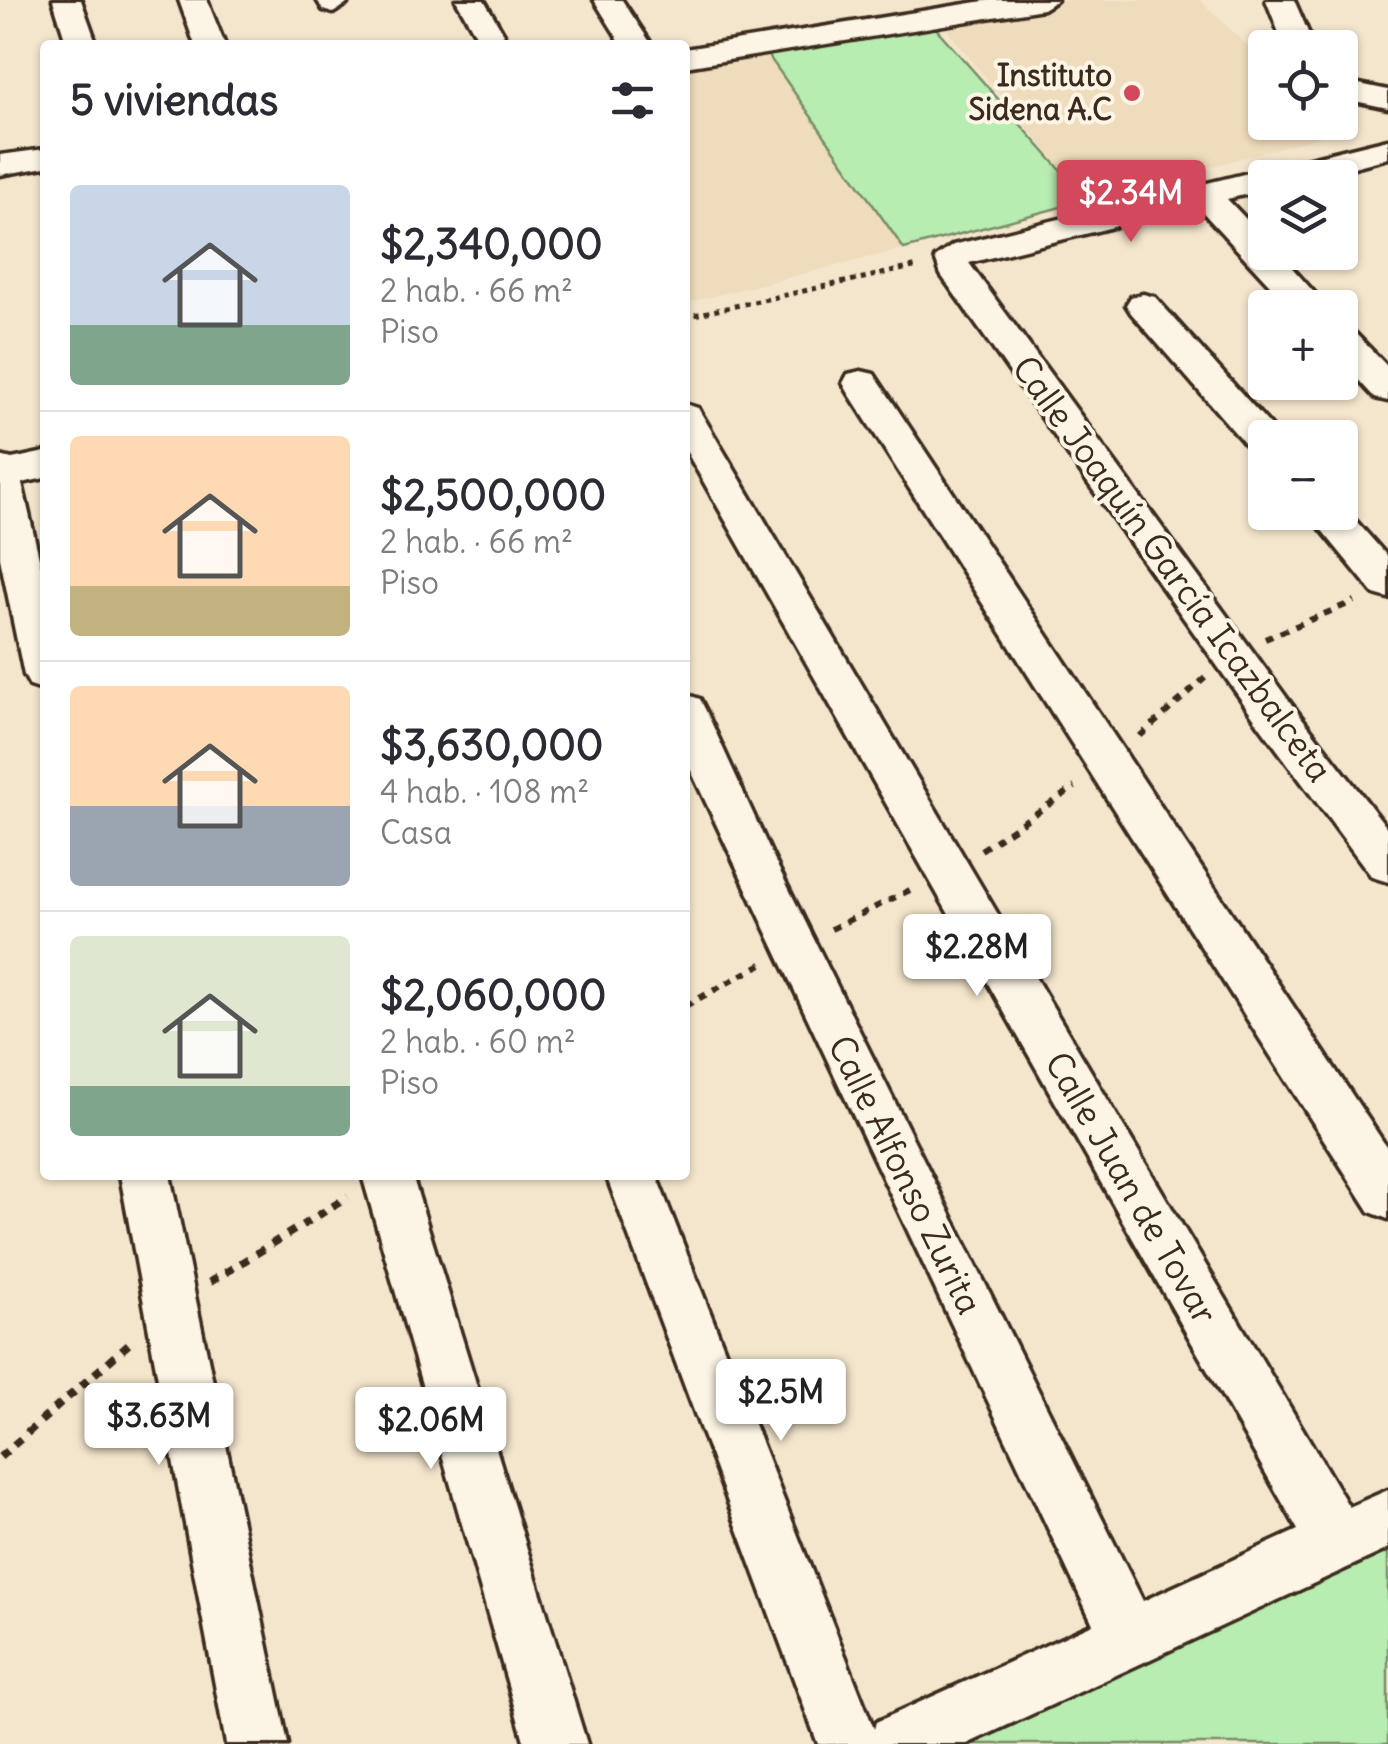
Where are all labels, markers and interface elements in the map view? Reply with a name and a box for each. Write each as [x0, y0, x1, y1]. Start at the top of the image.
map controls [1248, 30, 1358, 530]
button: locate [1248, 30, 1358, 140]
place label: Instituto Sidena A.C [969, 56, 1112, 128]
icon: filters [605, 73, 660, 128]
text: 5 viviendas [70, 74, 278, 126]
marker: Instituto Sidena A.C [1121, 82, 1143, 104]
pin: $2.34M [1050, 160, 1212, 245]
button: layers [1248, 160, 1358, 270]
text: $2.34M [1079, 172, 1183, 213]
text: $2,340,000 [380, 218, 603, 270]
icon: home [150, 225, 270, 345]
text: 2 hab. · 66 m² [380, 270, 573, 311]
button: + [1248, 290, 1358, 400]
text: Piso [380, 311, 439, 352]
street label: Calle Joaquín García Icazbalceta [1003, 347, 1342, 790]
button: − [1248, 420, 1358, 530]
text: $2,500,000 [380, 469, 606, 521]
icon: home [150, 476, 270, 596]
text: 2 hab. · 66 m² [380, 521, 573, 562]
text: Piso [380, 562, 439, 603]
text: $3,630,000 [380, 719, 603, 771]
icon: home [150, 726, 270, 846]
text: 4 hab. · 108 m² [380, 771, 589, 812]
text: Casa [380, 812, 452, 853]
pin: $2.28M [896, 914, 1058, 999]
text: $2.28M [925, 926, 1029, 967]
text: $2,060,000 [380, 969, 606, 1021]
icon: home [150, 976, 270, 1096]
text: 2 hab. · 60 m² [380, 1021, 576, 1062]
street label: Calle Alfonso Zurita [819, 1028, 992, 1321]
street label: Calle Juan de Tovar [1036, 1044, 1228, 1331]
text: Piso [380, 1062, 439, 1103]
pin: $2.5M [711, 1359, 851, 1444]
text: $2.5M [738, 1371, 824, 1412]
pin: $3.63M [78, 1383, 240, 1468]
pin: $2.06M [350, 1387, 512, 1472]
text: $3.63M [106, 1395, 212, 1436]
text: $2.06M [377, 1399, 485, 1440]

